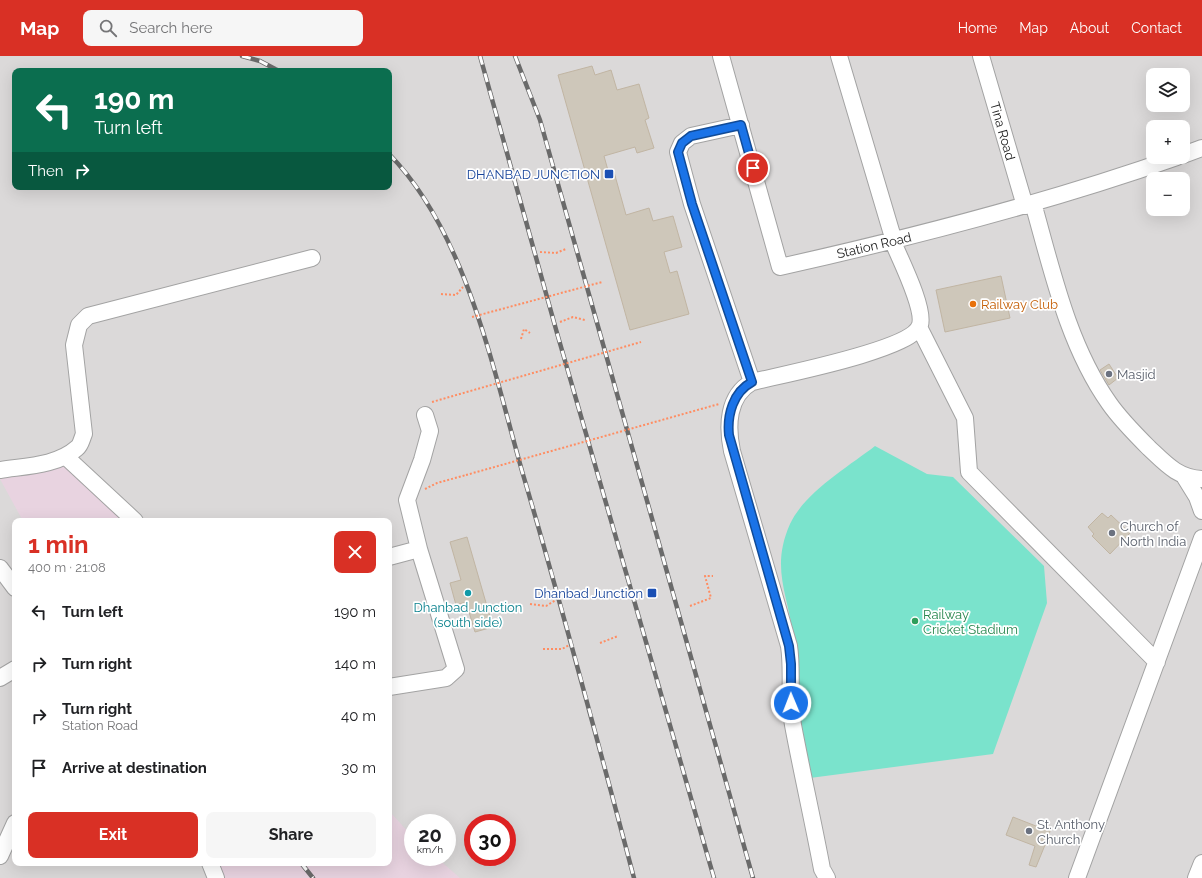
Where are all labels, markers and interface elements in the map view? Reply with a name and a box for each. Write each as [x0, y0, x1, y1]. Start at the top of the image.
search box [83, 10, 363, 46]
text: Map [20, 17, 59, 39]
icon: search [97, 17, 119, 39]
text: Search here [129, 19, 213, 37]
text: Home [958, 20, 997, 36]
text: Map [1019, 20, 1048, 36]
text: About [1070, 20, 1109, 36]
text: Contact [1131, 20, 1182, 36]
map controls [1146, 68, 1190, 216]
button: layers [1146, 68, 1190, 112]
text: 190 m [94, 83, 174, 116]
icon: left [28, 84, 80, 136]
street label: Tina Road [987, 100, 1018, 162]
text: Turn left [94, 117, 163, 138]
button: + [1146, 120, 1190, 164]
pin [736, 151, 770, 185]
icon: arrive [742, 157, 764, 179]
icon: right [71, 160, 93, 182]
text: Then [28, 162, 63, 180]
place label: DHANBAD JUNCTION [467, 167, 600, 182]
marker: DHANBAD JUNCTION [603, 168, 615, 180]
button: − [1146, 172, 1190, 216]
street label: Station Road [835, 230, 913, 261]
place label: Railway Club [981, 297, 1058, 312]
marker: Railway Club [968, 299, 978, 309]
place label: Masjid [1117, 367, 1156, 382]
marker: Masjid [1104, 369, 1114, 379]
place label: Church of North India [1120, 519, 1186, 549]
marker: Church of North India [1107, 528, 1117, 538]
text: 1 min [28, 530, 89, 559]
button: close [334, 531, 376, 573]
text: 400 m · 21:08 [28, 560, 106, 575]
place label: Dhanbad Junction [534, 586, 643, 601]
marker: Dhanbad Junction [646, 587, 658, 599]
marker: Dhanbad Junction (south side) [463, 588, 473, 598]
place label: Dhanbad Junction (south side) [414, 600, 522, 630]
icon: left [28, 601, 50, 623]
text: Turn left [62, 603, 123, 621]
text: 190 m [334, 603, 376, 621]
place label: Railway Cricket Stadium [923, 607, 1018, 637]
marker: Railway Cricket Stadium [910, 616, 920, 626]
icon: right [28, 653, 50, 675]
text: Turn right [62, 655, 132, 673]
text: 140 m [335, 655, 376, 673]
position arrow [770, 682, 812, 724]
text: Turn right [62, 700, 132, 718]
icon: right [28, 705, 50, 727]
text: 40 m [341, 707, 376, 725]
text: Station Road [62, 718, 138, 733]
icon: arrive [28, 757, 50, 779]
text: Arrive at destination [62, 759, 207, 777]
text: 30 m [341, 759, 376, 777]
button: Exit [28, 812, 198, 858]
button: Share [206, 812, 376, 858]
speed limit sign: 30 [464, 814, 516, 866]
place label: St. Anthony Church [1037, 817, 1105, 847]
text: 20 [418, 823, 442, 847]
marker: St. Anthony Church [1024, 826, 1034, 836]
text: km/h [417, 844, 443, 855]

